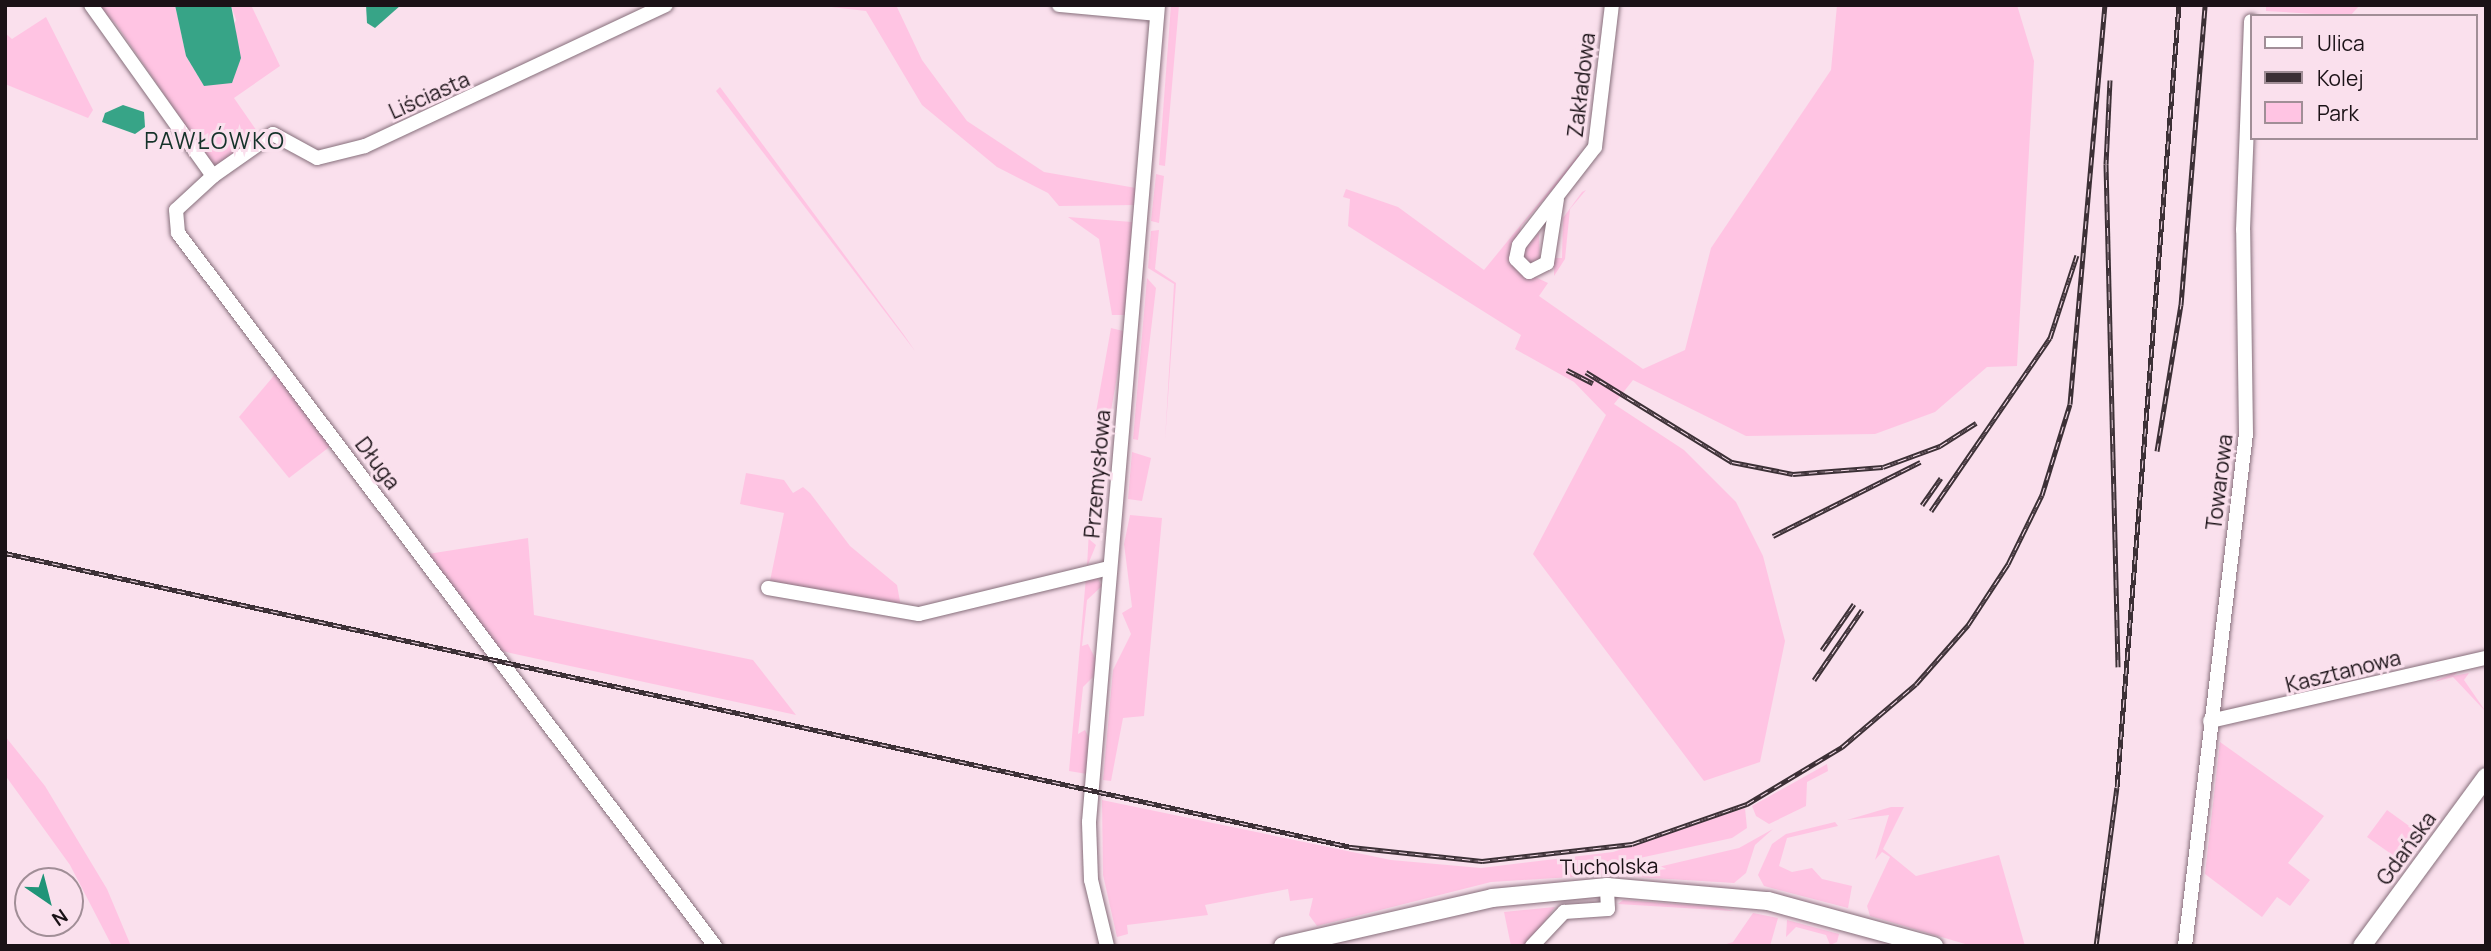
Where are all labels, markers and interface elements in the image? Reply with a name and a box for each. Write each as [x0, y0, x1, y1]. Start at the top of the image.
legend [2250, 14, 2477, 140]
text: Ulica [2317, 29, 2365, 57]
street label: Zakładowa [1562, 31, 1600, 139]
text: Kolej [2317, 64, 2363, 92]
street label: Liściasta [385, 66, 473, 124]
text: Park [2317, 99, 2359, 127]
district label: PAWŁÓWKO [145, 126, 285, 154]
street label: Przemysłowa [1079, 409, 1115, 539]
street label: Długa [350, 432, 406, 494]
street label: Towarowa [2201, 433, 2237, 531]
street label: Kasztanowa [2283, 645, 2403, 697]
street label: Gdańska [2371, 806, 2441, 890]
street label: Tucholska [1560, 853, 1658, 879]
north arrow [14, 867, 84, 937]
text: N [47, 903, 73, 932]

